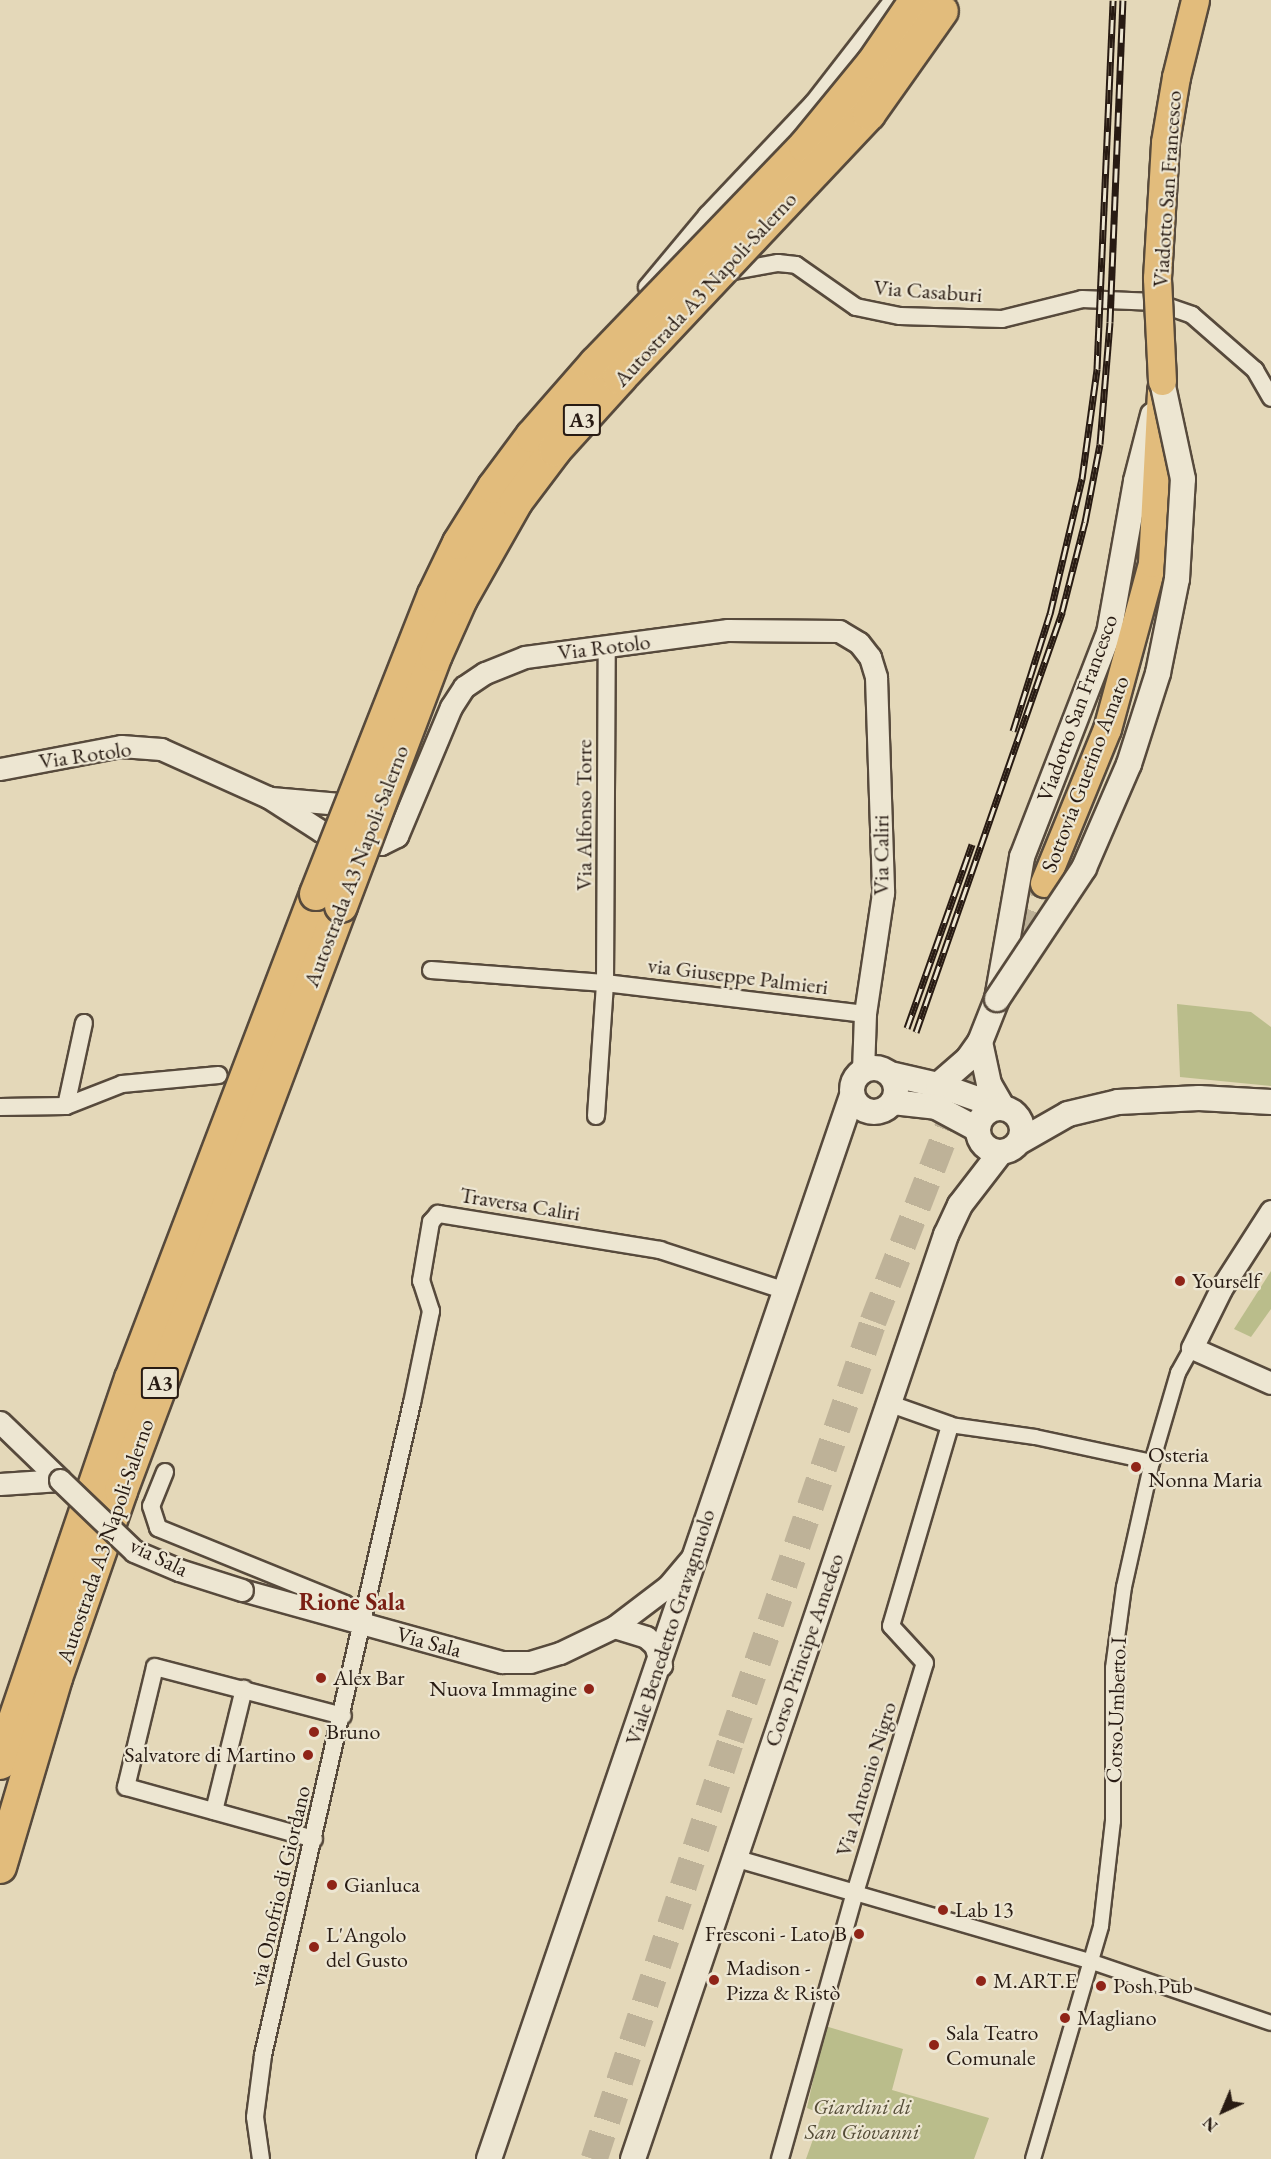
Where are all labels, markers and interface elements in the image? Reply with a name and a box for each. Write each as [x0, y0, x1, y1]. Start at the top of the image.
street label: Viadotto San Francesco [1147, 90, 1187, 288]
street label: Autostrada A3 Napoli-Salerno [608, 186, 802, 392]
street label: Via Casaburi [873, 274, 983, 308]
road number: A3 [562, 402, 602, 438]
street label: Viadotto San Francesco [1031, 611, 1123, 805]
street label: Via Rotolo [556, 628, 652, 666]
street label: Sottovia Guerino Amato [1035, 672, 1135, 876]
street label: Via Rotolo [37, 735, 133, 775]
street label: Via Alfonso Torre [571, 739, 597, 891]
street label: Autostrada A3 Napoli-Salerno [298, 741, 414, 991]
street label: Via Caliri [868, 815, 894, 895]
street label: via Giuseppe Palmieri [646, 952, 830, 1000]
street label: Traversa Caliri [458, 1181, 582, 1227]
place label: Yourself [1192, 1268, 1260, 1294]
marker: Yourself [1173, 1274, 1187, 1288]
road number: A3 [140, 1365, 180, 1401]
street label: Autostrada A3 Napoli-Salerno [51, 1415, 159, 1667]
place label: Osteria Nonna Maria [1148, 1441, 1262, 1492]
marker: Osteria Nonna Maria [1129, 1460, 1143, 1474]
street label: Viale Benedetto Gravagnuolo [619, 1506, 721, 1748]
street label: via Sala [126, 1532, 192, 1582]
street label: Corso Principe Amedeo [759, 1550, 849, 1750]
district label: Rione Sala [299, 1588, 405, 1616]
street label: Via Sala [394, 1621, 464, 1663]
street label: Corso Umberto I [1100, 1636, 1132, 1784]
place label: Alex Bar [333, 1665, 405, 1691]
marker: Alex Bar [314, 1671, 328, 1685]
place label: Nuova Immagine [429, 1676, 577, 1702]
marker: Nuova Immagine [582, 1682, 596, 1696]
street label: Via Antonio Nigro [830, 1698, 902, 1860]
place label: Bruno [326, 1719, 380, 1745]
marker: Bruno [307, 1725, 321, 1739]
place label: Salvatore di Martino [124, 1742, 296, 1768]
marker: Salvatore di Martino [301, 1748, 315, 1762]
street label: via Onofrio di Giordano [244, 1783, 316, 1989]
place label: Gianluca [344, 1872, 420, 1898]
marker: Gianluca [325, 1878, 339, 1892]
place label: Lab 13 [955, 1897, 1013, 1923]
marker: Lab 13 [936, 1903, 950, 1917]
place label: L'Angolo del Gusto [326, 1921, 408, 1972]
place label: Fresconi - Lato B [705, 1921, 847, 1947]
marker: Fresconi - Lato B [852, 1927, 866, 1941]
marker: L'Angolo del Gusto [307, 1940, 321, 1954]
place label: Madison - Pizza & Ristò [726, 1954, 840, 2006]
place label: M.ART.E [993, 1968, 1077, 1994]
marker: Madison - Pizza & Ristò [707, 1973, 721, 1987]
place label: Posh Pub [1113, 1973, 1193, 1999]
marker: M.ART.E [974, 1974, 988, 1988]
marker: Posh Pub [1094, 1979, 1108, 1993]
place label: Magliano [1077, 2005, 1157, 2031]
marker: Magliano [1058, 2011, 1072, 2025]
place label: Sala Teatro Comunale [946, 2019, 1038, 2070]
marker: Sala Teatro Comunale [927, 2038, 941, 2052]
north arrow [1193, 2081, 1253, 2141]
park label: Giardini di San Giovanni [805, 2093, 919, 2144]
text: N [1198, 2112, 1222, 2136]

